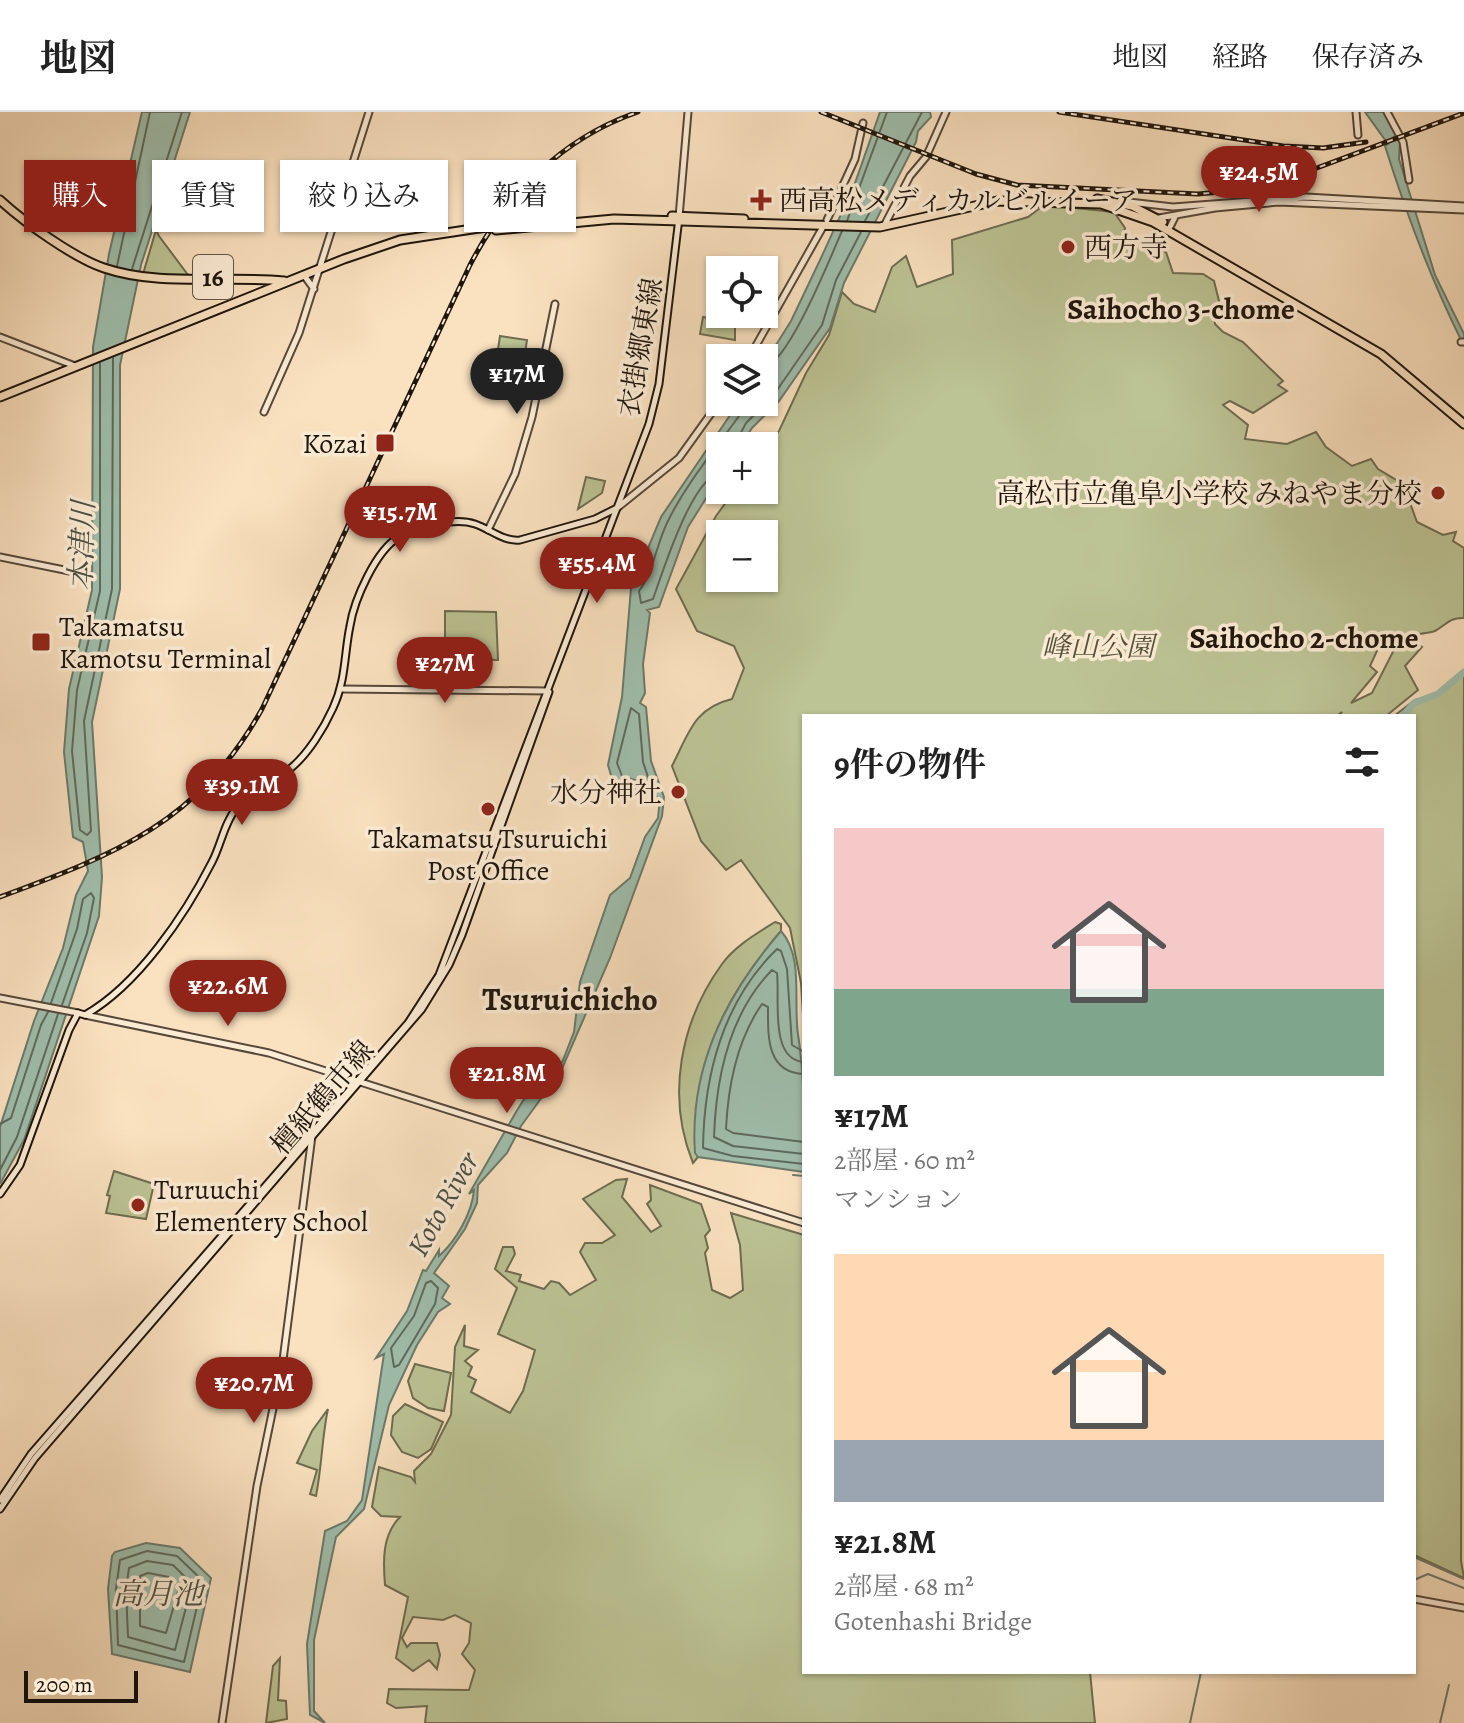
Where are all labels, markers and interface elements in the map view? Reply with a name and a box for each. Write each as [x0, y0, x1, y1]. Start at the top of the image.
text: 地図 [40, 32, 116, 84]
text: 地図 [1112, 38, 1168, 76]
text: 経路 [1212, 38, 1268, 76]
text: 保存済み [1312, 38, 1424, 76]
pin: ¥24.5M [1194, 146, 1324, 214]
text: ¥24.5M [1219, 154, 1299, 189]
chip: 購入 [24, 160, 136, 232]
chip: 賃貸 [152, 160, 264, 232]
chip: 絞り込み [280, 160, 448, 232]
chip: 新着 [464, 160, 576, 232]
place label: 西高松メディカルビルイーア [779, 182, 1138, 220]
marker: 西高松メディカルビルイーア [750, 189, 772, 211]
place label: 西方寺 [1084, 229, 1168, 267]
marker: 西方寺 [1059, 238, 1077, 256]
road number: 16 [193, 255, 233, 299]
map controls [706, 256, 778, 592]
button: locate [706, 256, 778, 328]
street label: 衣掛郷東線 [610, 275, 672, 419]
district label: Saihocho 3-chome [1067, 289, 1295, 329]
button: layers [706, 344, 778, 416]
pin: ¥17M [470, 348, 564, 416]
text: ¥17M [488, 356, 546, 391]
place label: Kōzai [302, 425, 367, 463]
marker: Kōzai [374, 432, 396, 454]
button: + [706, 432, 778, 504]
place label: 高松市立亀阜小学校 みねやま分校 [996, 475, 1422, 513]
marker: 高松市立亀阜小学校 みねやま分校 [1429, 484, 1447, 502]
pin: ¥15.7M [335, 486, 465, 554]
text: ¥15.7M [362, 494, 438, 529]
water label: 本津川 [60, 497, 104, 592]
button: − [706, 520, 778, 592]
pin: ¥55.4M [532, 537, 662, 605]
text: ¥55.4M [558, 545, 636, 580]
place label: Takamatsu Kamotsu Terminal [59, 608, 271, 678]
district label: Saihocho 2-chome [1189, 618, 1419, 658]
park label: 峰山公園 [1042, 628, 1158, 666]
marker: Takamatsu Kamotsu Terminal [30, 631, 52, 653]
pin: ¥27M [398, 637, 492, 705]
text: ¥27M [415, 645, 475, 680]
icon: filters [1340, 740, 1384, 784]
text: 9件の物件 [834, 741, 986, 788]
pin: ¥39.1M [177, 759, 307, 827]
text: ¥39.1M [204, 767, 280, 802]
place label: 水分神社 [550, 774, 662, 812]
marker: 水分神社 [669, 783, 687, 801]
marker: Takamatsu Tsuruichi Post Office [479, 800, 497, 818]
place label: Takamatsu Tsuruichi Post Office [368, 820, 608, 890]
icon: home [1037, 880, 1181, 1024]
pin: ¥22.6M [163, 960, 293, 1028]
text: ¥22.6M [187, 968, 269, 1003]
district label: Tsuruichicho [482, 977, 658, 1021]
street label: 檀紙鶴市線 [262, 1032, 383, 1163]
pin: ¥21.8M [442, 1047, 572, 1115]
text: ¥21.8M [468, 1055, 546, 1090]
text: ¥17M [834, 1092, 909, 1139]
water label: Koto River [398, 1143, 489, 1263]
text: 2部屋 · 60 m² [834, 1143, 975, 1178]
place label: Turuuchi Elementery School [154, 1171, 368, 1241]
text: マンション [834, 1182, 963, 1217]
marker: Turuuchi Elementery School [129, 1196, 147, 1214]
icon: home [1037, 1306, 1181, 1450]
pin: ¥20.7M [189, 1357, 319, 1425]
text: ¥20.7M [214, 1365, 294, 1400]
text: ¥21.8M [834, 1518, 936, 1565]
text: 2部屋 · 68 m² [834, 1569, 974, 1604]
water label: 高月池 [113, 1574, 206, 1614]
text: Gotenhashi Bridge [834, 1604, 1032, 1639]
scale bar [24, 1667, 138, 1703]
text: 200 m [36, 1670, 93, 1700]

